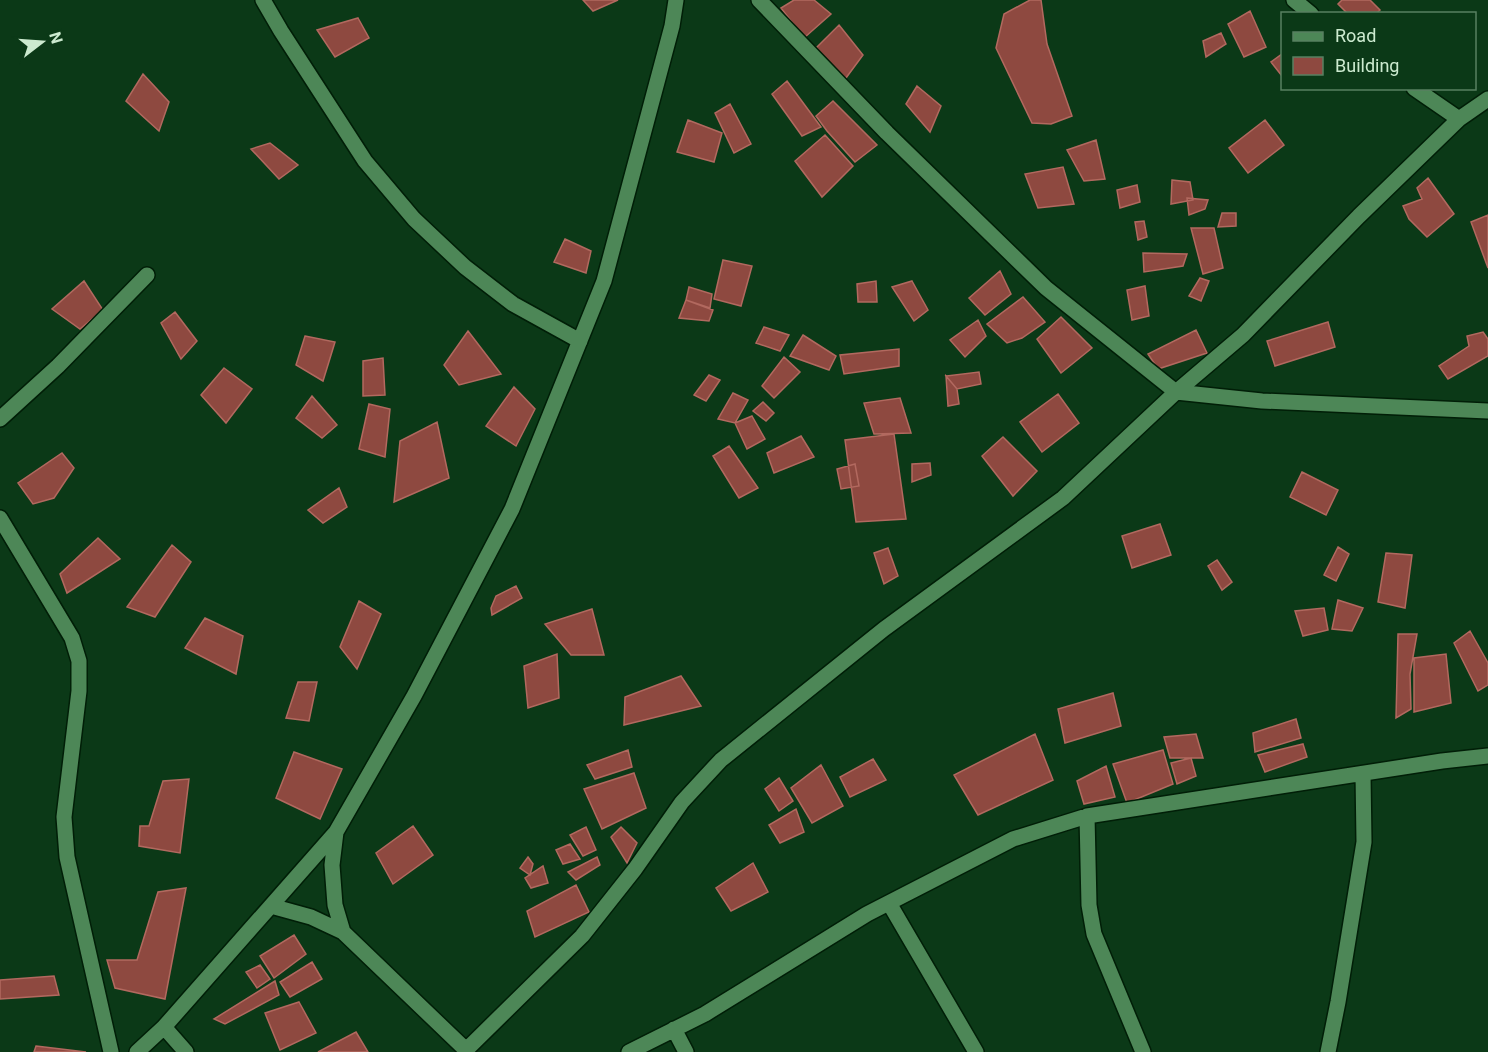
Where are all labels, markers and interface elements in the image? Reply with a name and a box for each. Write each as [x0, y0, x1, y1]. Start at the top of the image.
north arrow [12, 12, 72, 72]
legend [1281, 12, 1476, 90]
text: Road [1335, 25, 1376, 46]
text: N [45, 30, 67, 46]
text: Building [1335, 55, 1399, 76]

